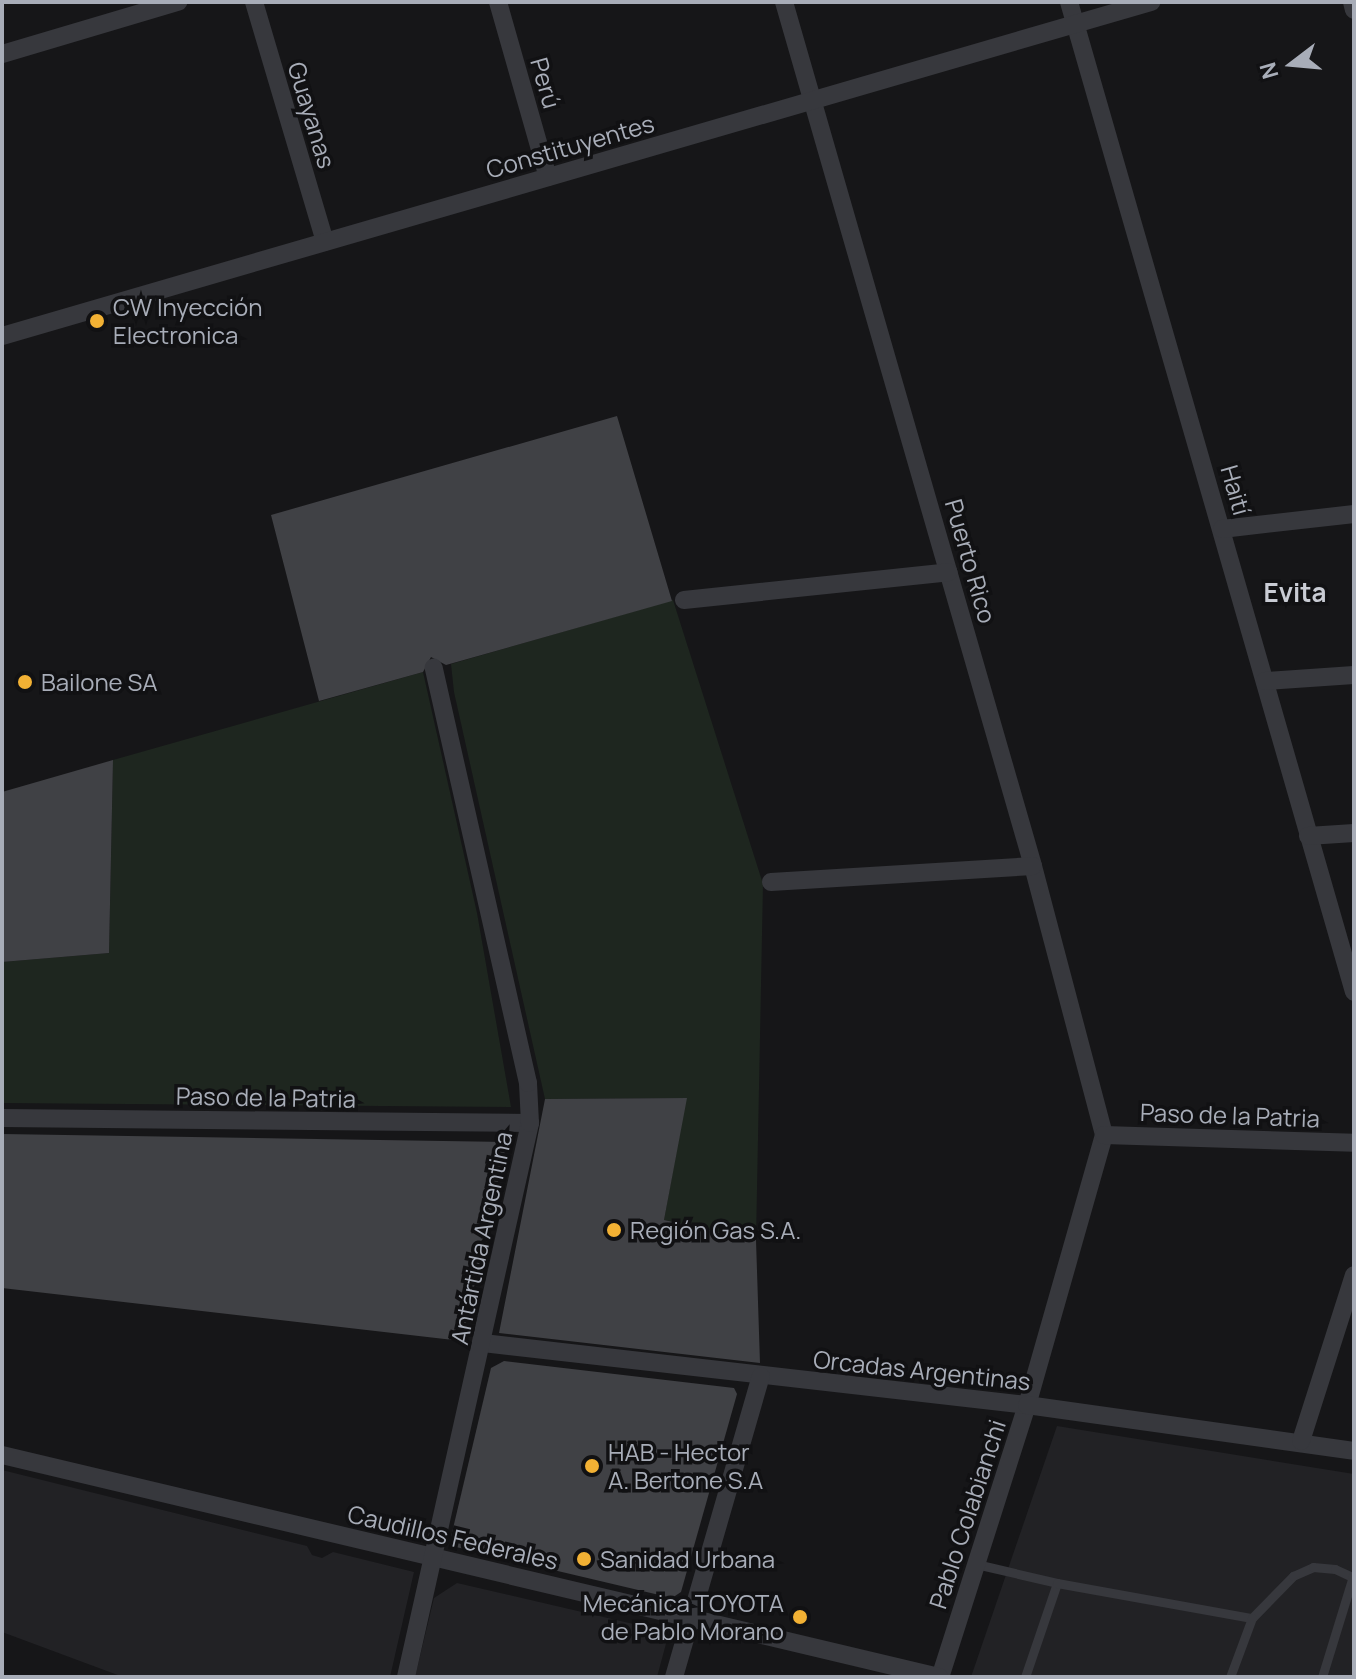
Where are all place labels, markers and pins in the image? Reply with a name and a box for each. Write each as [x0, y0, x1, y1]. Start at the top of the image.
place label: CW Inyección Electronica [113, 293, 262, 349]
marker: CW Inyección Electronica [88, 312, 106, 330]
place label: Bailone SA [41, 668, 157, 696]
marker: Bailone SA [16, 673, 34, 691]
place label: Región Gas S.A. [630, 1216, 801, 1244]
marker: Región Gas S.A. [605, 1221, 623, 1239]
place label: HAB - Hector A. Bertone S.A [608, 1438, 763, 1494]
marker: HAB - Hector A. Bertone S.A [583, 1457, 601, 1475]
place label: Sanidad Urbana [600, 1545, 775, 1573]
marker: Sanidad Urbana [575, 1550, 593, 1568]
place label: Mecánica TOYOTA de Pablo Morano [583, 1589, 784, 1645]
marker: Mecánica TOYOTA de Pablo Morano [791, 1608, 809, 1626]

